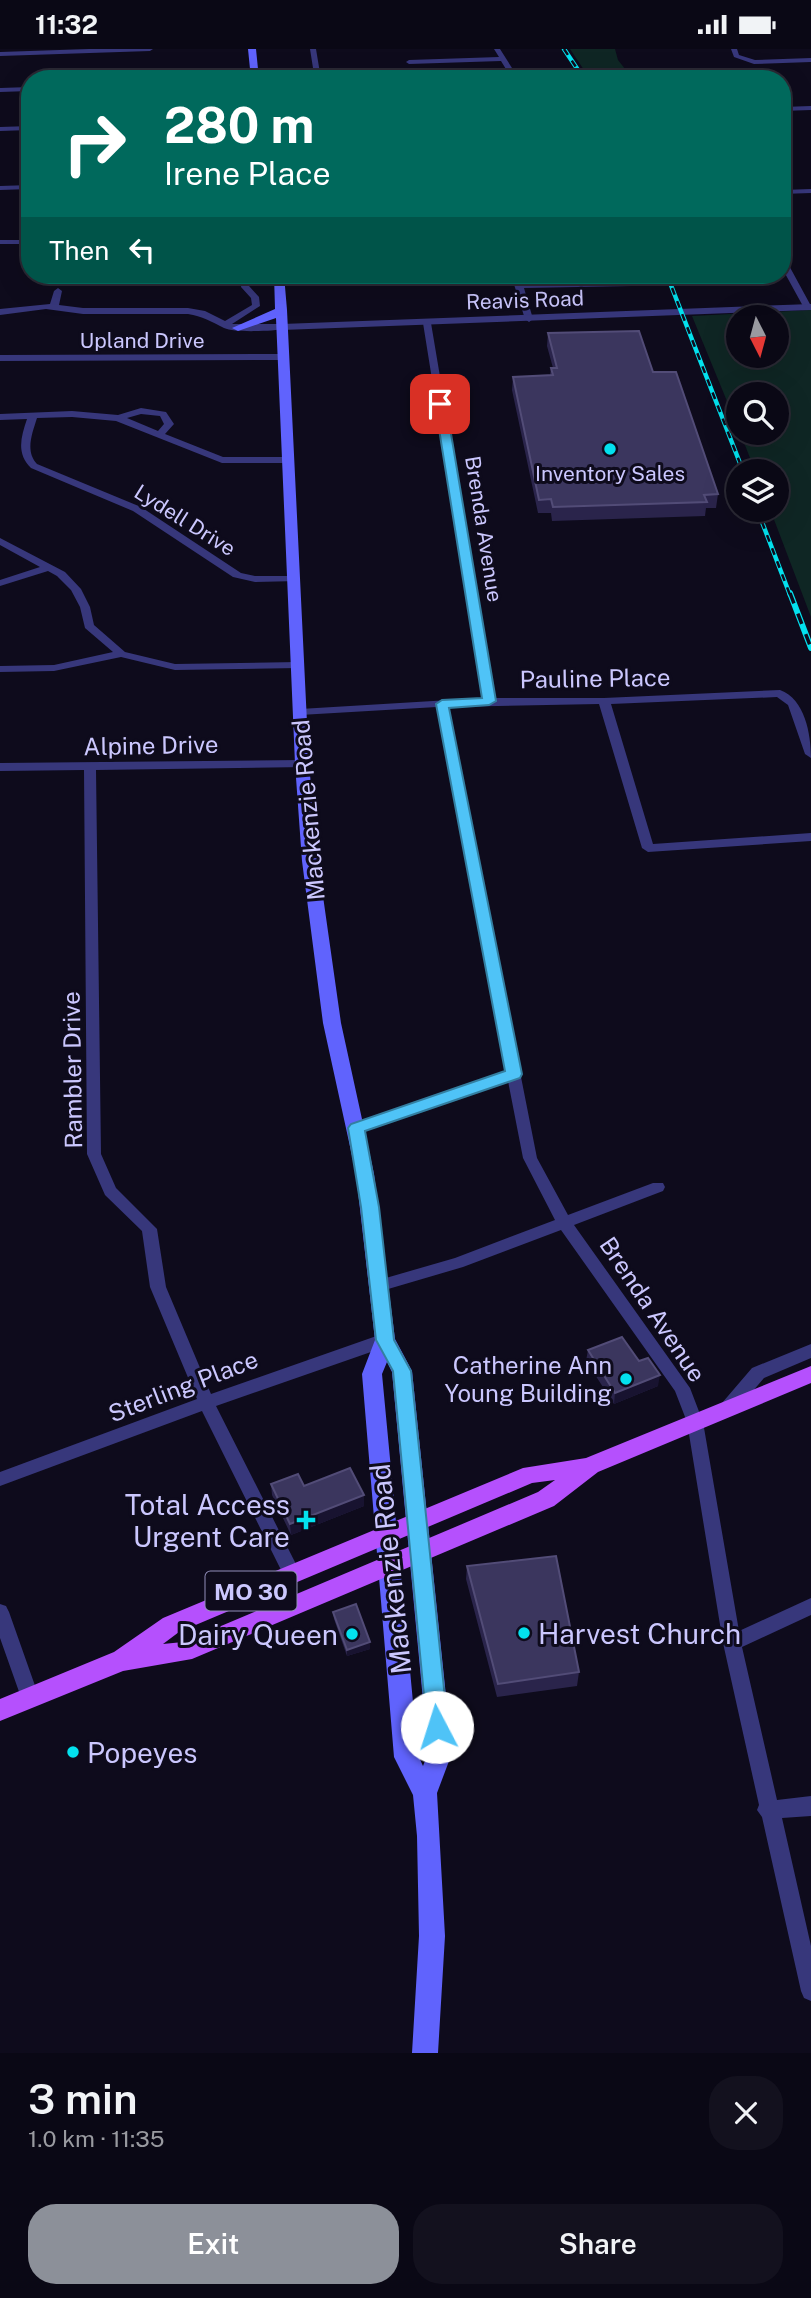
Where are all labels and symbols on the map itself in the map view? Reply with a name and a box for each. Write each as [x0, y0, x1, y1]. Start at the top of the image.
street label: Reavis Road [466, 285, 584, 315]
north arrow [726, 305, 789, 367]
street label: Upland Drive [79, 328, 205, 353]
pin [410, 374, 470, 434]
marker: Inventory Sales [602, 441, 618, 457]
street label: Brenda Avenue [460, 454, 508, 604]
place label: Inventory Sales [535, 461, 685, 486]
street label: Lydell Drive [130, 479, 240, 561]
street label: Pauline Place [519, 663, 671, 693]
street label: Mackenzie Road [286, 719, 330, 901]
street label: Alpine Drive [83, 730, 219, 760]
street label: Rambler Drive [57, 991, 87, 1149]
street label: Brenda Avenue [594, 1231, 712, 1387]
street label: Sterling Place [104, 1345, 262, 1427]
place label: Catherine Ann Young Building [444, 1351, 612, 1407]
marker: Catherine Ann Young Building [618, 1371, 634, 1387]
street label: Mackenzie Road [363, 1462, 417, 1676]
place label: Total Access Urgent Care [125, 1488, 290, 1553]
marker: Total Access Urgent Care [296, 1510, 316, 1530]
road number: MO 30 [205, 1571, 296, 1611]
place label: Harvest Church [538, 1617, 741, 1650]
place label: Dairy Queen [178, 1618, 338, 1651]
marker: Harvest Church [516, 1625, 532, 1641]
marker: Dairy Queen [344, 1626, 360, 1642]
position arrow [400, 1690, 474, 1764]
place label: Popeyes [87, 1736, 197, 1769]
marker: Popeyes [65, 1744, 81, 1760]

